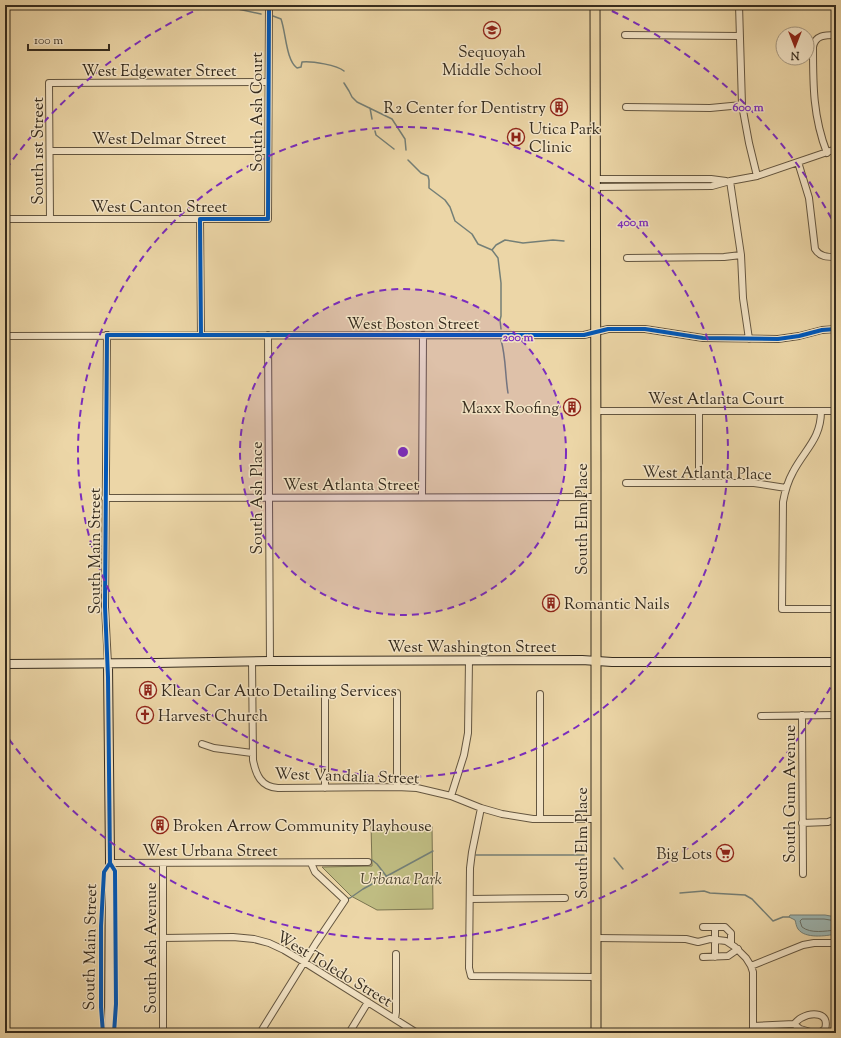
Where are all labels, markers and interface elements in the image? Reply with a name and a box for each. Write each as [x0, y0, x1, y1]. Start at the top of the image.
school or university icon: Sequoyah Middle School [482, 20, 502, 40]
scale bar [28, 26, 109, 52]
north arrow [775, 26, 815, 66]
text: 100 m [34, 32, 63, 50]
place label: Sequoyah Middle School [442, 42, 543, 83]
text: N [790, 47, 800, 63]
street label: South Ash Court [247, 52, 270, 172]
street label: West Edgewater Street [81, 61, 237, 84]
street label: South 1st Street [28, 97, 51, 205]
building icon: R2 Center for Dentistry [549, 97, 569, 117]
place label: R2 Center for Dentistry [384, 98, 546, 121]
text: 600 m [732, 99, 764, 117]
place label: Utica Park Clinic [529, 119, 601, 160]
hospital icon: Utica Park Clinic [506, 127, 526, 147]
street label: West Delmar Street [92, 129, 227, 152]
street label: West Canton Street [91, 197, 228, 220]
text: 400 m [616, 214, 649, 232]
street label: West Boston Street [347, 314, 480, 337]
text: 200 m [503, 329, 533, 347]
street label: West Atlanta Court [648, 389, 785, 412]
building icon: Maxx Roofing [562, 397, 582, 417]
place label: Maxx Roofing [462, 398, 559, 421]
street label: South Ash Place [247, 441, 270, 555]
centre of rings [396, 445, 410, 459]
street label: West Atlanta Place [642, 462, 772, 487]
street label: South Elm Place [572, 463, 595, 575]
street label: West Atlanta Street [283, 475, 419, 498]
street label: South Main Street [85, 487, 108, 614]
building icon: Romantic Nails [541, 593, 561, 613]
place label: Romantic Nails [564, 594, 670, 617]
street label: West Washington Street [388, 637, 557, 660]
building icon: Klean Car Auto Detailing Services [138, 680, 158, 700]
place label: Klean Car Auto Detailing Services [161, 681, 397, 704]
church icon: Harvest Church [135, 705, 155, 725]
place label: Harvest Church [158, 706, 269, 729]
street label: South Gum Avenue [780, 725, 803, 863]
street label: West Vandalia Street [274, 763, 420, 792]
street label: South Elm Place [572, 787, 595, 899]
building icon: Broken Arrow Community Playhouse [150, 815, 170, 835]
place label: Broken Arrow Community Playhouse [173, 816, 432, 839]
street label: West Urbana Street [142, 841, 278, 864]
supermarket icon: Big Lots [715, 843, 735, 863]
place label: Big Lots [656, 844, 712, 867]
park label: Urbana Park [360, 869, 442, 892]
street label: South Ash Avenue [141, 882, 164, 1014]
street label: South Main Street [79, 883, 104, 1011]
street label: West Toledo Street [271, 926, 396, 1014]

